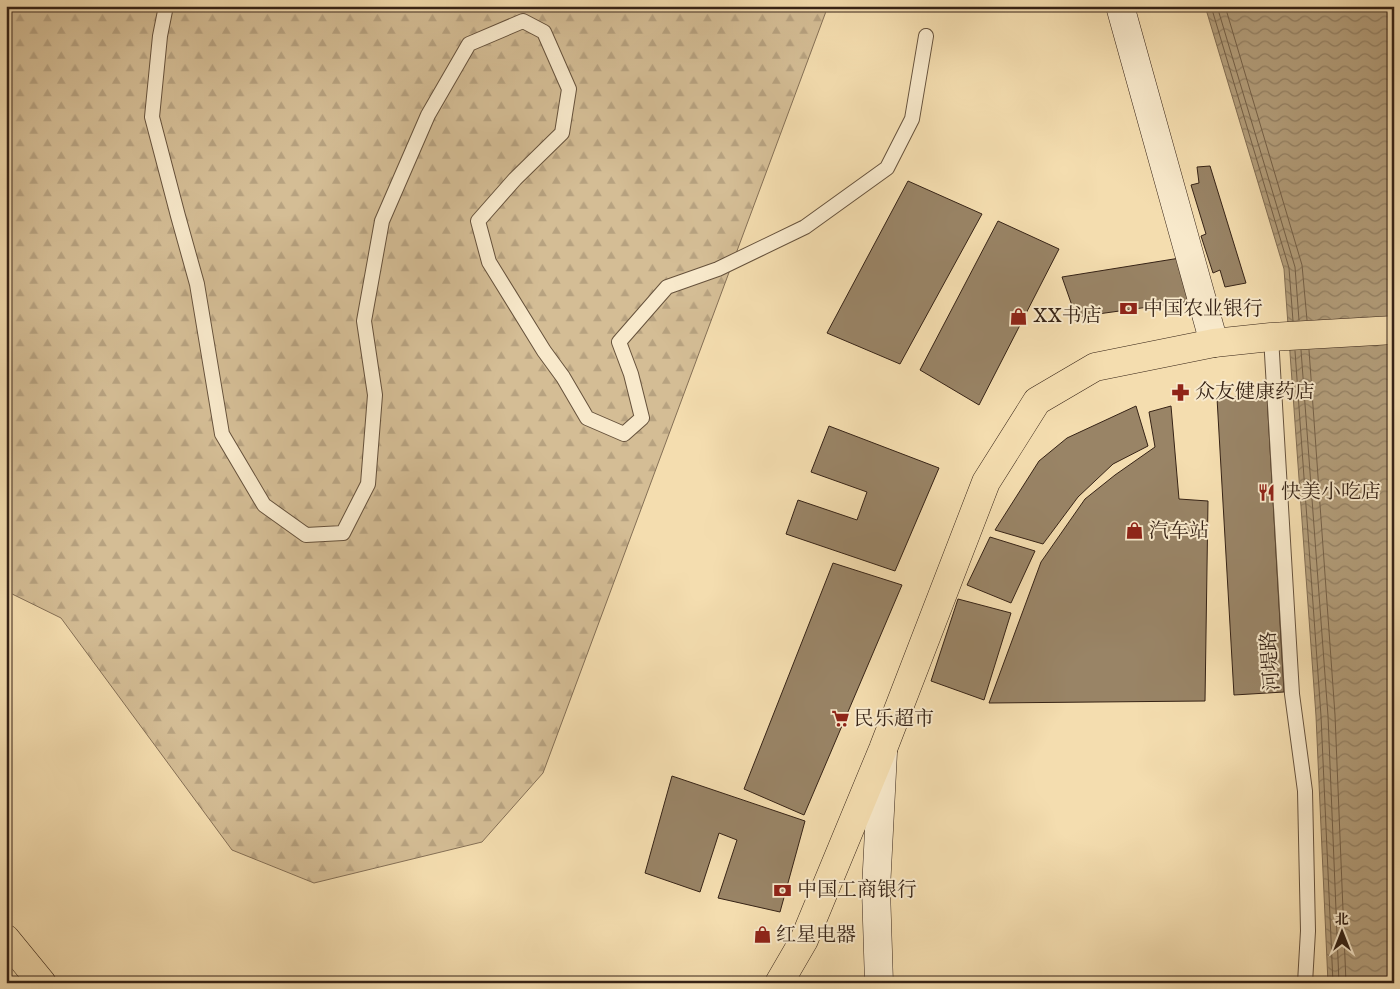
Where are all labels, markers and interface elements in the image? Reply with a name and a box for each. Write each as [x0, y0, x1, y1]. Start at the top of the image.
place label: 中国农业银行 [1143, 297, 1263, 322]
bank icon: 中国农业银行 [1119, 299, 1139, 319]
place label: XX书店 [1033, 304, 1102, 329]
shop icon: XX书店 [1009, 306, 1029, 326]
place label: 众友健康药店 [1195, 380, 1315, 405]
pharmacy icon: 众友健康药店 [1171, 382, 1191, 402]
place label: 快美小吃店 [1281, 480, 1381, 505]
restaurant icon: 快美小吃店 [1257, 482, 1277, 502]
place label: 汽车站 [1149, 519, 1209, 544]
shop icon: 汽车站 [1125, 521, 1145, 541]
street label: 河堤路 [1256, 630, 1286, 692]
place label: 民乐超市 [854, 707, 934, 732]
supermarket icon: 民乐超市 [830, 709, 850, 729]
place label: 中国工商银行 [797, 878, 917, 903]
bank icon: 中国工商银行 [773, 880, 793, 900]
north arrow [1318, 906, 1368, 956]
text: 北 [1335, 911, 1349, 929]
place label: 红星电器 [776, 923, 856, 948]
shop icon: 红星电器 [752, 925, 772, 945]

